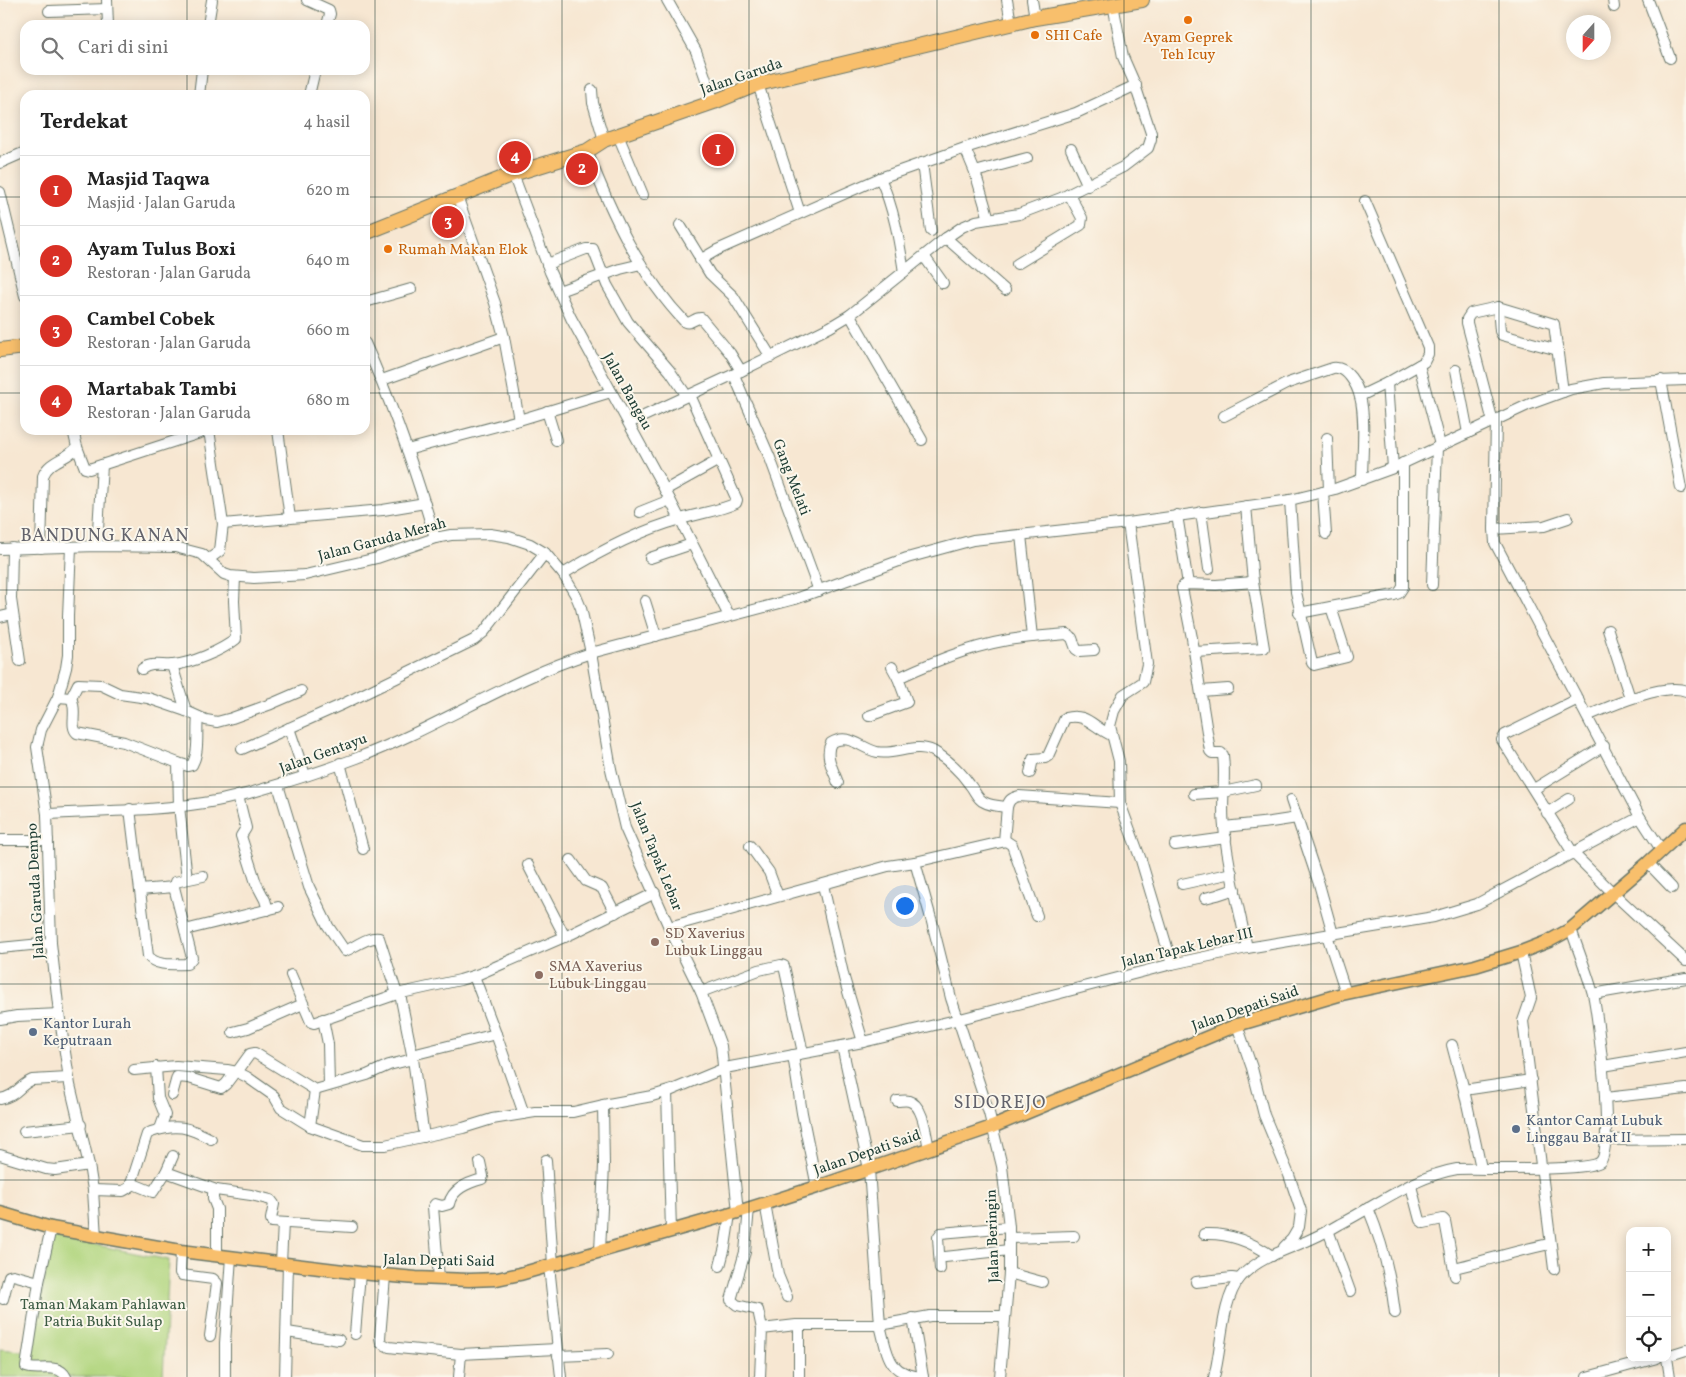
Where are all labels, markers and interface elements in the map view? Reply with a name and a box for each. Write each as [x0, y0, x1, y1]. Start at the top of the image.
marker: Ayam Geprek Teh Icuy [1182, 14, 1194, 26]
north arrow [1566, 15, 1611, 60]
search box [20, 20, 370, 75]
place label: SHI Cafe [1045, 26, 1102, 47]
place label: Ayam Geprek Teh Icuy [1143, 28, 1233, 66]
marker: SHI Cafe [1029, 29, 1041, 41]
icon: search [38, 34, 66, 62]
text: Cari di sini [78, 35, 169, 61]
street label: Jalan Garuda [698, 54, 785, 101]
text: Terdekat [40, 108, 128, 137]
text: 4 hasil [303, 112, 350, 134]
pin: 1 [702, 131, 734, 169]
pin: 4 [499, 138, 531, 176]
pin: 2 [566, 150, 598, 188]
text: Masjid Taqwa [87, 167, 210, 193]
text: 1 [53, 180, 59, 202]
text: 620 m [306, 180, 350, 202]
text: Masjid · Jalan Garuda [87, 193, 236, 215]
pin: 3 [432, 203, 464, 241]
text: Ayam Tulus Boxi [87, 237, 236, 263]
place label: Rumah Makan Elok [398, 240, 528, 261]
marker: Rumah Makan Elok [382, 243, 394, 255]
text: 2 [52, 250, 60, 272]
text: 640 m [306, 250, 350, 272]
text: Restoran · Jalan Garuda [87, 263, 251, 285]
text: Cambel Cobek [87, 307, 215, 333]
text: 3 [52, 320, 60, 342]
text: 660 m [307, 320, 350, 342]
text: Restoran · Jalan Garuda [87, 333, 251, 355]
street label: Jalan Bangau [597, 349, 657, 434]
text: Martabak Tambi [87, 377, 237, 403]
text: 4 [51, 390, 61, 412]
text: 680 m [307, 390, 350, 412]
text: Restoran · Jalan Garuda [87, 403, 251, 425]
street label: Gang Melati [766, 436, 815, 519]
street label: Jalan Garuda Merah [316, 513, 449, 568]
district label: BANDUNG KANAN [20, 524, 190, 549]
street label: Jalan Gentayu [277, 729, 370, 780]
street label: Jalan Tapak Lebar [624, 799, 687, 914]
street label: Jalan Garuda Dempo [22, 822, 51, 960]
your location [892, 893, 918, 919]
street label: Jalan Tapak Lebar III [1119, 923, 1255, 974]
place label: SD Xaverius Lubuk Linggau [665, 924, 763, 962]
marker: SD Xaverius Lubuk Linggau [649, 936, 661, 948]
place label: SMA Xaverius Lubuk Linggau [549, 957, 647, 995]
marker: SMA Xaverius Lubuk Linggau [533, 969, 545, 981]
street label: Jalan Depati Said [1189, 981, 1302, 1038]
place label: Kantor Lurah Keputraan [43, 1014, 132, 1052]
marker: Kantor Lurah Keputraan [27, 1026, 39, 1038]
district label: SIDOREJO [954, 1091, 1046, 1116]
place label: Kantor Camat Lubuk Linggau Barat II [1526, 1111, 1663, 1149]
marker: Kantor Camat Lubuk Linggau Barat II [1510, 1123, 1522, 1135]
street label: Jalan Depati Said [811, 1125, 924, 1182]
street label: Jalan Beringin [981, 1189, 1006, 1283]
map controls [1626, 1227, 1671, 1362]
button: + [1626, 1227, 1671, 1272]
street label: Jalan Depati Said [383, 1250, 495, 1273]
button: − [1626, 1272, 1671, 1317]
park label: Taman Makam Pahlawan Patria Bukit Sulap [20, 1295, 186, 1333]
button: locate [1626, 1317, 1671, 1362]

